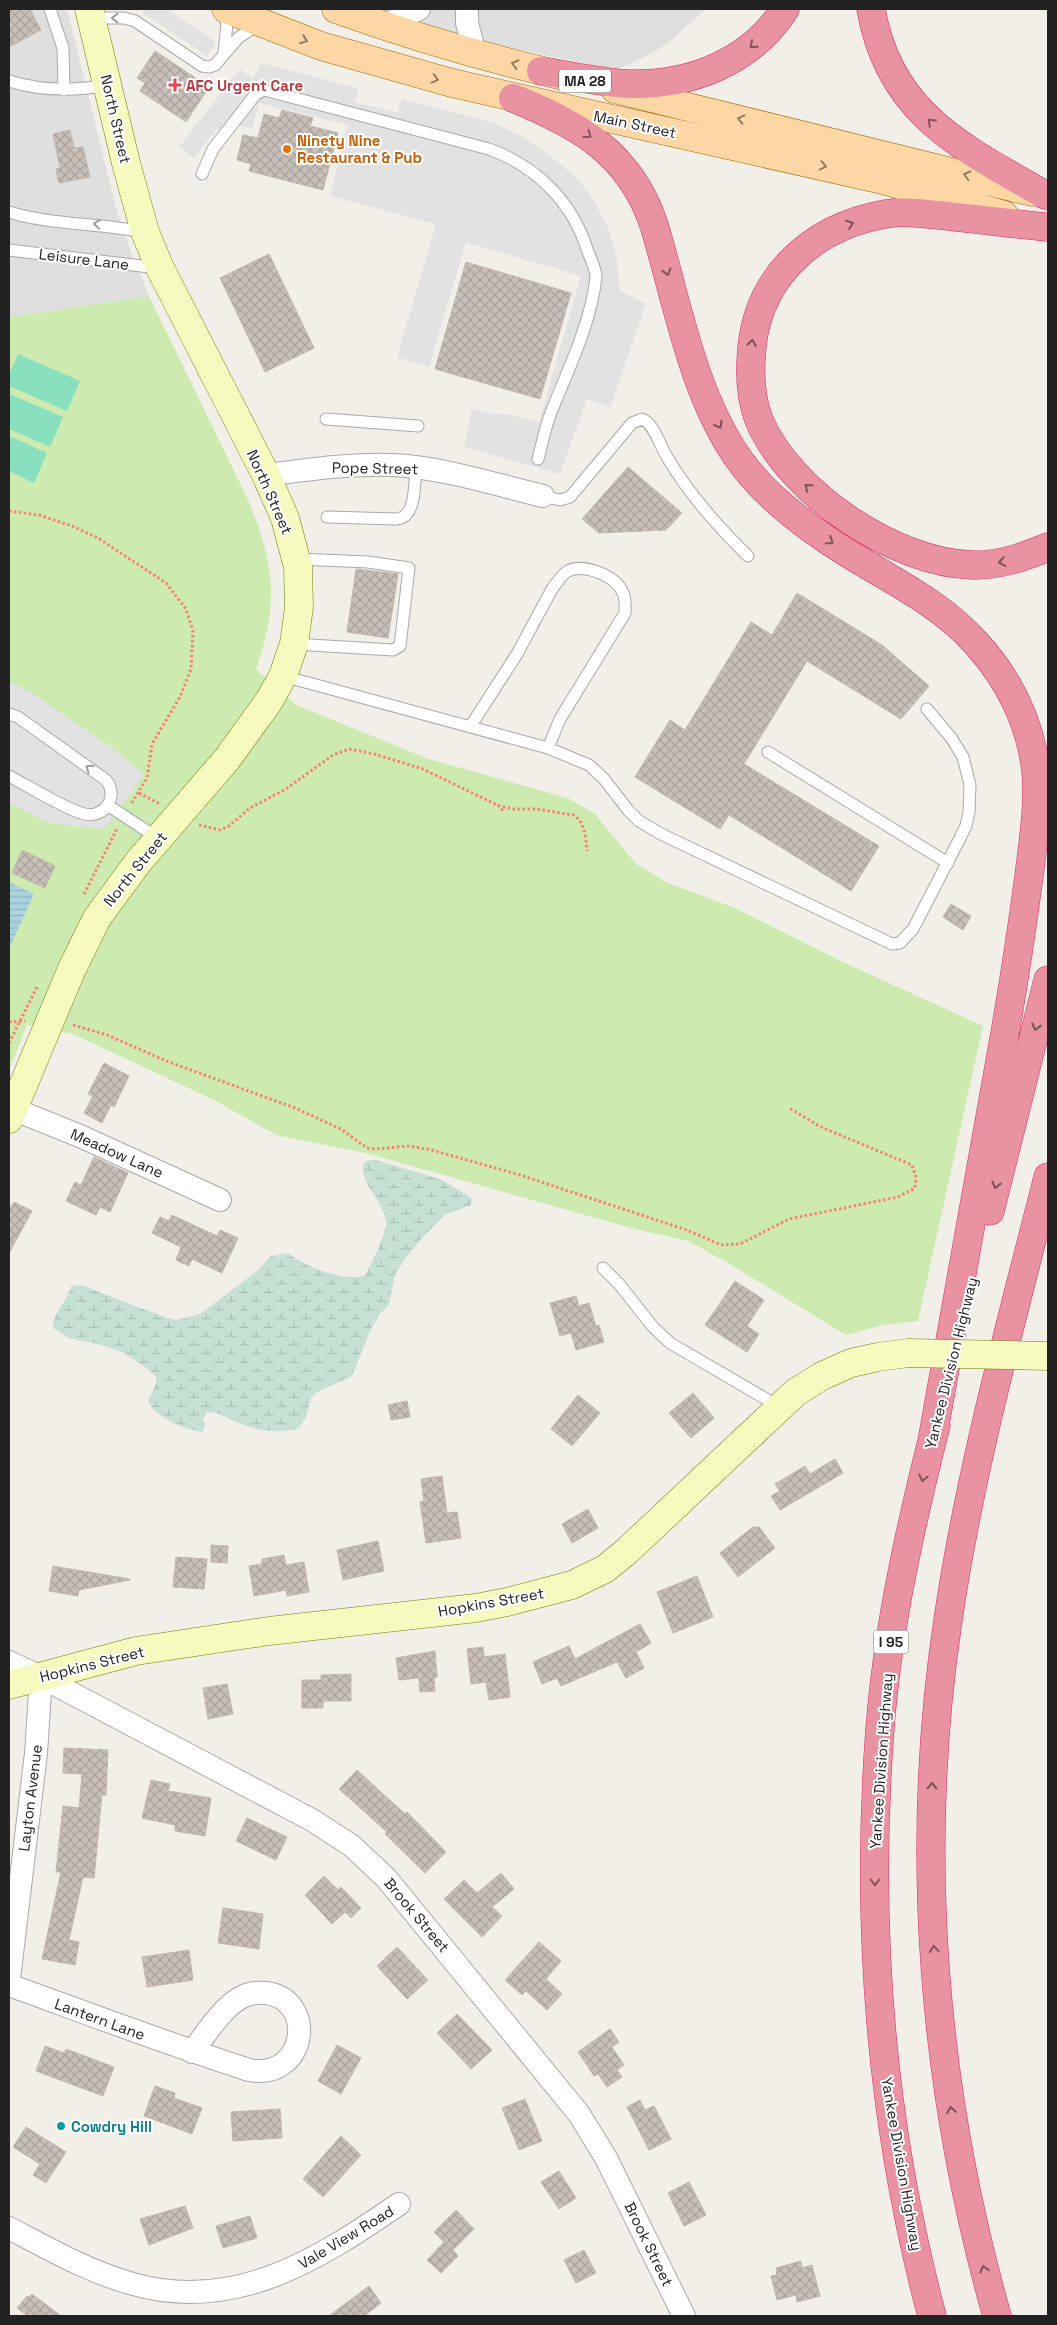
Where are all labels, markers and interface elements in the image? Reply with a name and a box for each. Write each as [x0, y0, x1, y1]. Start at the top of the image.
one-way arrow [111, 13, 118, 23]
one-way arrow [299, 33, 308, 44]
one-way arrow [750, 39, 759, 48]
one-way arrow [512, 60, 520, 70]
road number: MA 28 [559, 70, 611, 92]
street label: North Street [97, 73, 135, 165]
one-way arrow [430, 73, 438, 83]
place label: AFC Urgent Care [186, 76, 304, 95]
marker: AFC Urgent Care [168, 78, 182, 92]
street label: Main Street [592, 106, 678, 142]
one-way arrow [737, 114, 746, 125]
one-way arrow [928, 119, 937, 128]
one-way arrow [582, 129, 592, 138]
place label: Ninety Nine Restaurant & Pub [297, 131, 422, 167]
marker: Ninety Nine Restaurant & Pub [281, 143, 293, 155]
one-way arrow [818, 160, 827, 171]
one-way arrow [963, 170, 972, 181]
one-way arrow [93, 219, 101, 230]
one-way arrow [845, 220, 854, 230]
street label: Leisure Lane [38, 244, 130, 274]
one-way arrow [662, 267, 672, 275]
one-way arrow [747, 338, 757, 347]
one-way arrow [712, 420, 722, 429]
street label: North Street [243, 447, 297, 537]
street label: Pope Street [332, 458, 418, 478]
one-way arrow [805, 484, 814, 493]
one-way arrow [824, 535, 833, 545]
one-way arrow [998, 556, 1006, 567]
one-way arrow [86, 765, 95, 774]
street label: North Street [99, 828, 171, 910]
one-way arrow [1031, 1023, 1042, 1032]
street label: Meadow Lane [68, 1124, 167, 1182]
one-way arrow [992, 1180, 1002, 1188]
street label: Yankee Division Highway [920, 1275, 982, 1451]
one-way arrow [918, 1474, 929, 1483]
street label: Hopkins Street [437, 1583, 546, 1621]
road number: I 95 [874, 1630, 908, 1654]
street label: Hopkins Street [38, 1642, 146, 1686]
street label: Yankee Division Highway [865, 1673, 897, 1849]
street label: Layton Avenue [14, 1743, 46, 1853]
one-way arrow [927, 1782, 937, 1790]
street label: Brook Street [380, 1874, 454, 1956]
one-way arrow [870, 1878, 880, 1886]
one-way arrow [929, 1945, 940, 1953]
street label: Lantern Lane [52, 1994, 148, 2044]
street label: Yankee Division Highway [877, 2076, 927, 2252]
one-way arrow [946, 2106, 957, 2114]
place label: Cowdry Hill [71, 2117, 152, 2136]
marker: Cowdry Hill [55, 2120, 67, 2132]
street label: Brook Street [620, 2199, 678, 2289]
street label: Vale View Road [295, 2201, 397, 2273]
one-way arrow [979, 2266, 989, 2274]

